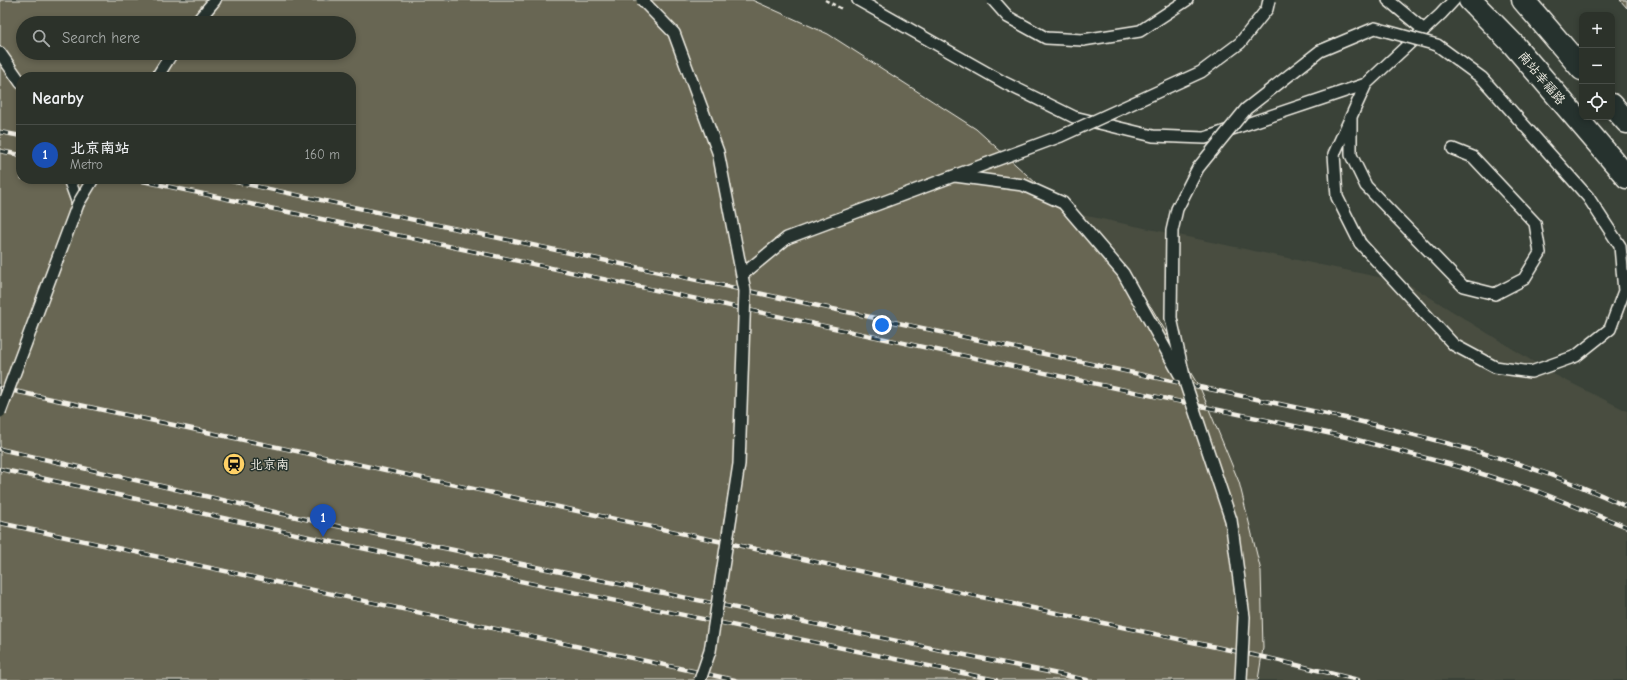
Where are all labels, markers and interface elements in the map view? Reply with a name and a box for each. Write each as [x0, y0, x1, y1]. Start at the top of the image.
map controls [1579, 12, 1615, 120]
button: + [1579, 12, 1615, 48]
search box [16, 16, 356, 60]
icon: search [30, 27, 52, 49]
text: Search here [62, 29, 140, 47]
street label: 南站幸福路 [1515, 48, 1569, 108]
button: − [1579, 48, 1615, 84]
button: locate [1579, 84, 1615, 120]
text: Nearby [32, 89, 83, 108]
text: 北京南站 [70, 139, 130, 157]
text: 1 [42, 147, 48, 162]
text: 160 m [305, 147, 340, 162]
text: Metro [70, 157, 103, 172]
your location [872, 315, 892, 335]
station icon: 北京南 [221, 451, 247, 477]
place label: 北京南 [250, 457, 289, 472]
pin: 1 [310, 504, 336, 537]

